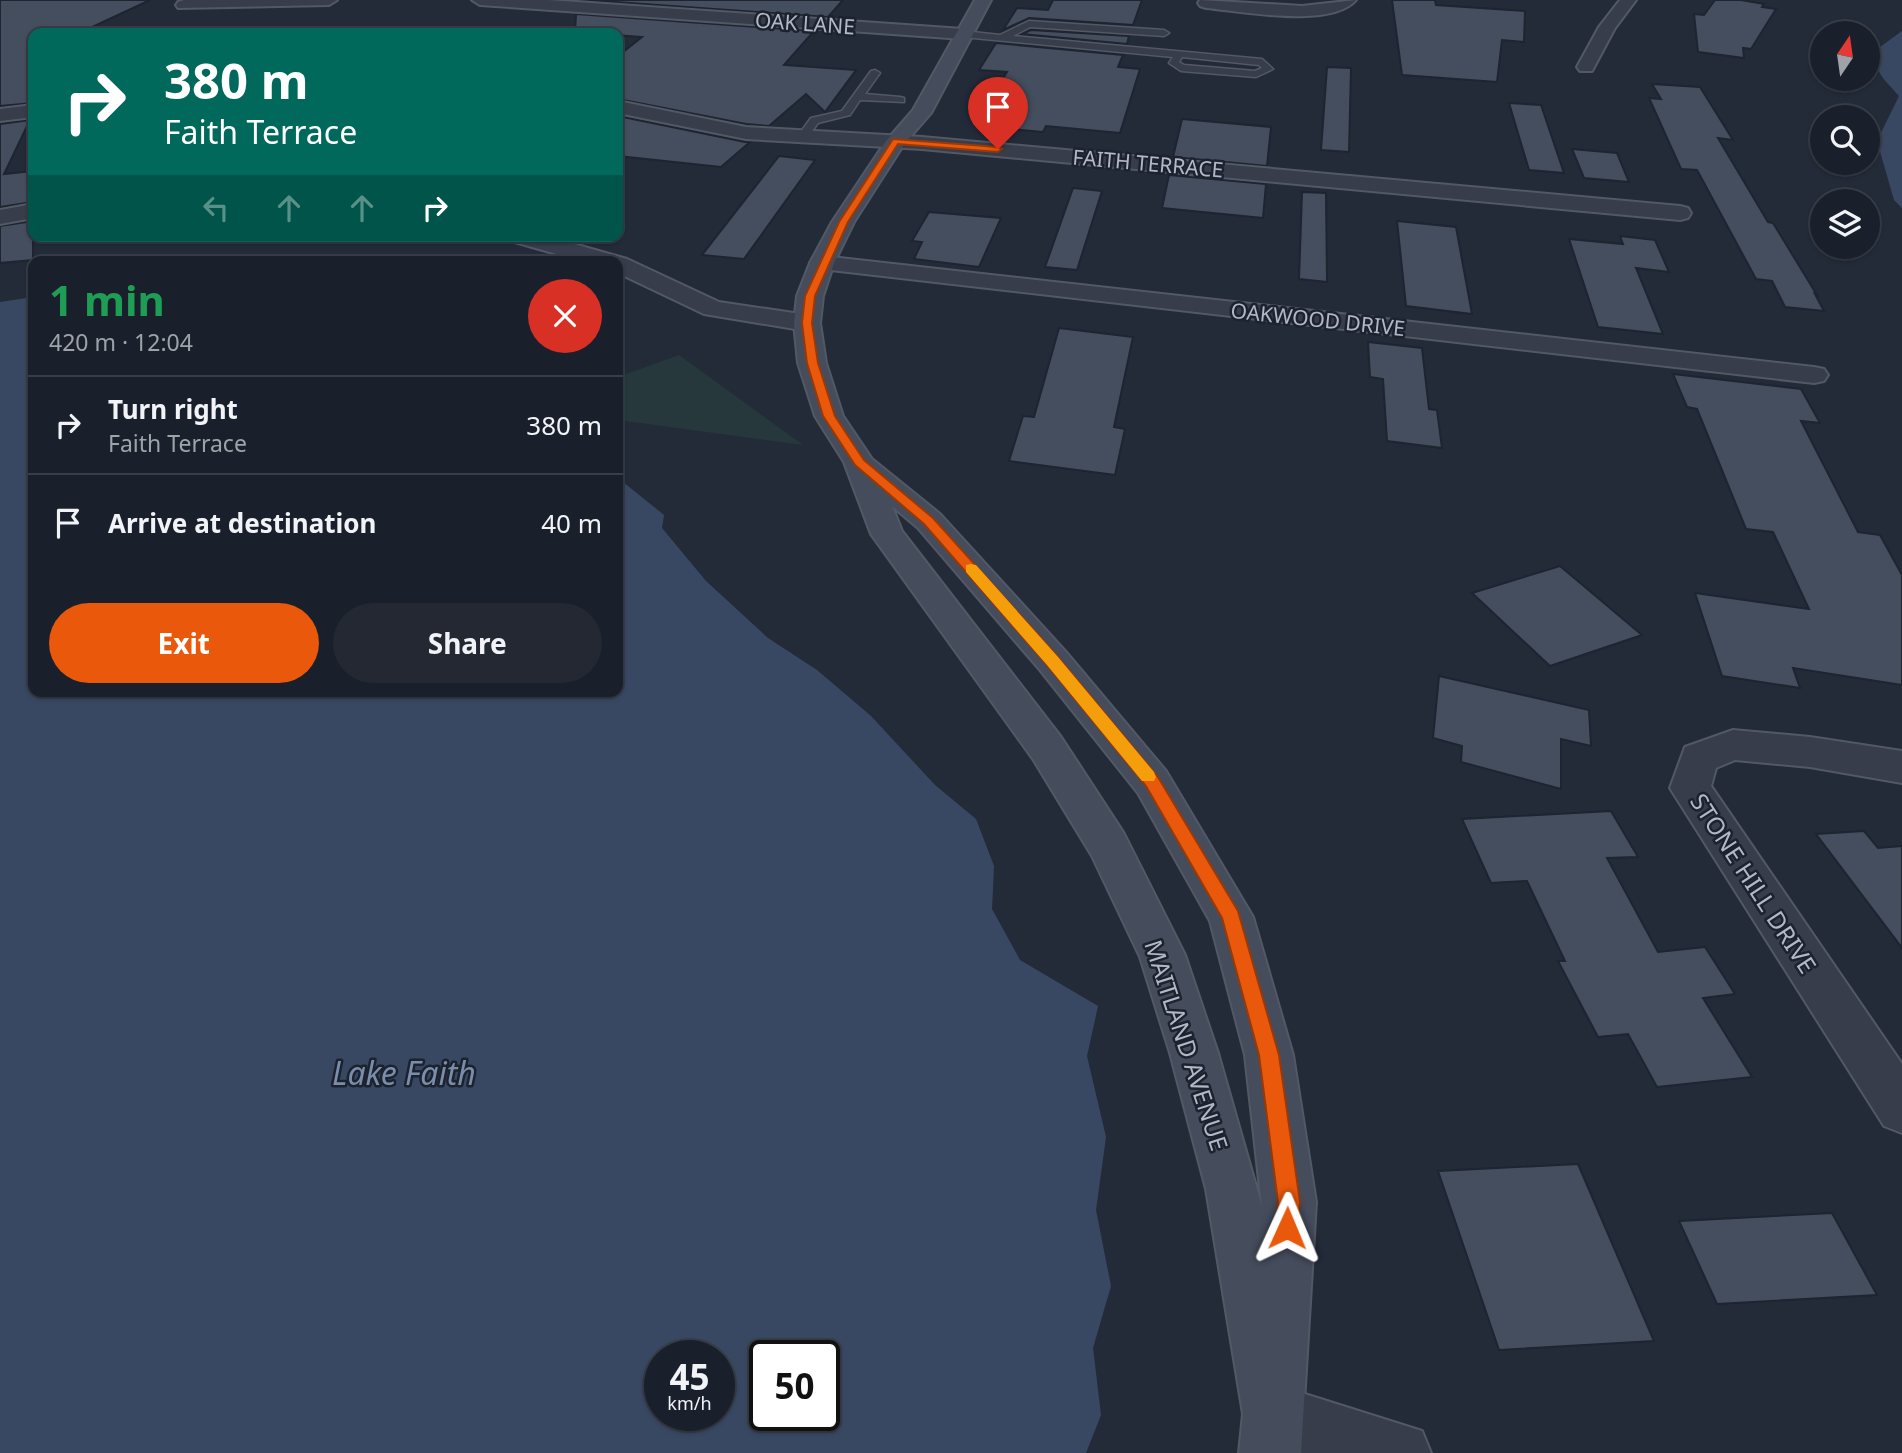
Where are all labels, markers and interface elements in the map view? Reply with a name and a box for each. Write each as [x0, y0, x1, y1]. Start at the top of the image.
street label: OAK LANE [754, 6, 856, 40]
north arrow [1810, 21, 1880, 91]
map controls [1810, 21, 1880, 259]
text: 380 m [164, 47, 309, 113]
icon: right [49, 56, 140, 147]
pin [968, 77, 1028, 149]
icon: arrive [979, 88, 1017, 126]
button: search [1810, 105, 1880, 175]
text: Faith Terrace [164, 110, 357, 153]
street label: FAITH TERRACE [1071, 142, 1225, 184]
icon: left [197, 189, 235, 227]
icon: ahead [270, 189, 308, 227]
icon: ahead [343, 189, 381, 227]
icon: right [416, 189, 454, 227]
button: layers [1810, 189, 1880, 259]
text: 1 min [49, 271, 165, 328]
button: close [528, 279, 602, 353]
street label: OAKWOOD DRIVE [1229, 296, 1407, 342]
text: 420 m · 12:04 [49, 326, 193, 358]
text: Turn right [108, 391, 238, 427]
icon: right [49, 406, 87, 444]
text: 380 m [526, 407, 602, 443]
text: Faith Terrace [108, 427, 247, 459]
icon: arrive [49, 504, 87, 542]
text: Arrive at destination [108, 505, 377, 541]
text: 40 m [541, 505, 602, 541]
button: Exit [49, 603, 319, 683]
button: Share [333, 603, 602, 683]
street label: STONE HILL DRIVE [1683, 787, 1825, 979]
street label: MAITLAND AVENUE [1137, 935, 1237, 1155]
water label: Lake Faith [332, 1051, 476, 1094]
position arrow [1250, 1191, 1324, 1265]
speed limit sign: 50 [749, 1340, 840, 1431]
text: 45 [669, 1353, 710, 1400]
text: km/h [667, 1391, 712, 1415]

